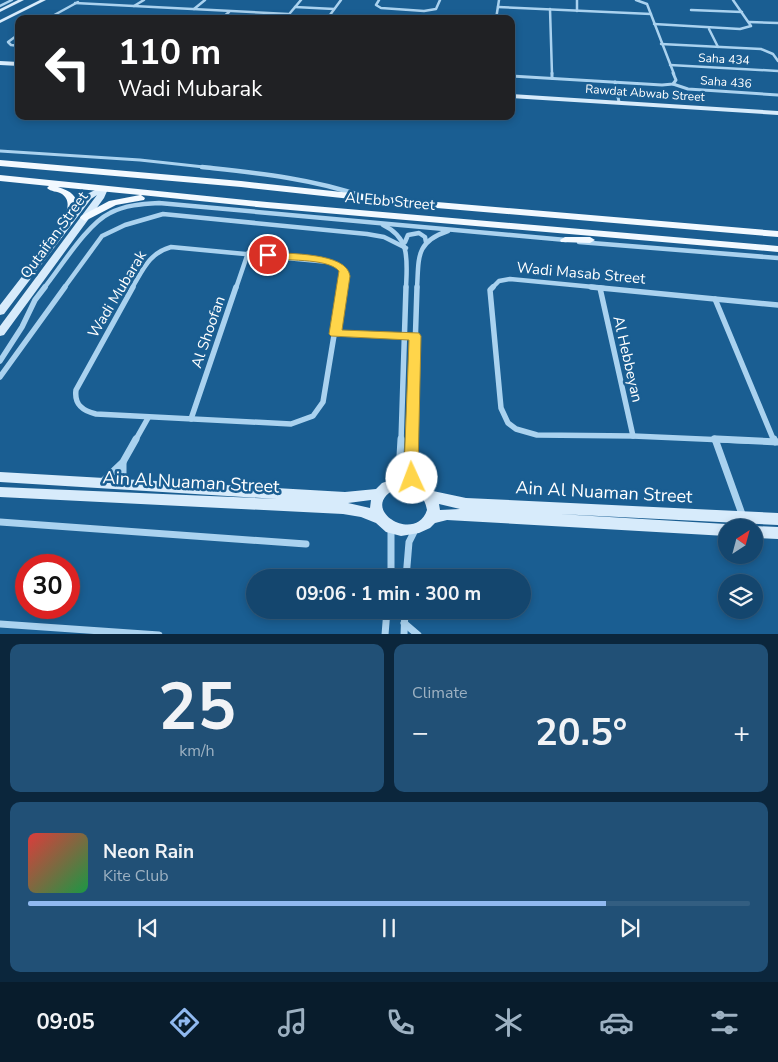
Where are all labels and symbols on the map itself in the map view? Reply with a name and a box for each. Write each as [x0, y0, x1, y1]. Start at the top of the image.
street label: Saha 434 [698, 50, 750, 68]
street label: Saha 436 [700, 72, 752, 92]
street label: Rawdat Abwab Street [585, 81, 706, 105]
street label: Qutaifan Street [16, 187, 93, 282]
street label: Al Ebb Street [344, 187, 437, 215]
pin [247, 234, 289, 276]
street label: Wadi Mubarak [83, 246, 151, 341]
street label: Wadi Masab Street [516, 257, 647, 289]
street label: Al Shoofan [186, 293, 230, 371]
street label: Al Hebbeyan [608, 314, 648, 404]
position arrow [385, 451, 437, 503]
street label: Ain Al Nuaman Street [102, 465, 281, 499]
street label: Ain Al Nuaman Street [515, 475, 694, 509]
north arrow [718, 519, 762, 564]
speed limit sign: 30 [15, 554, 80, 619]

